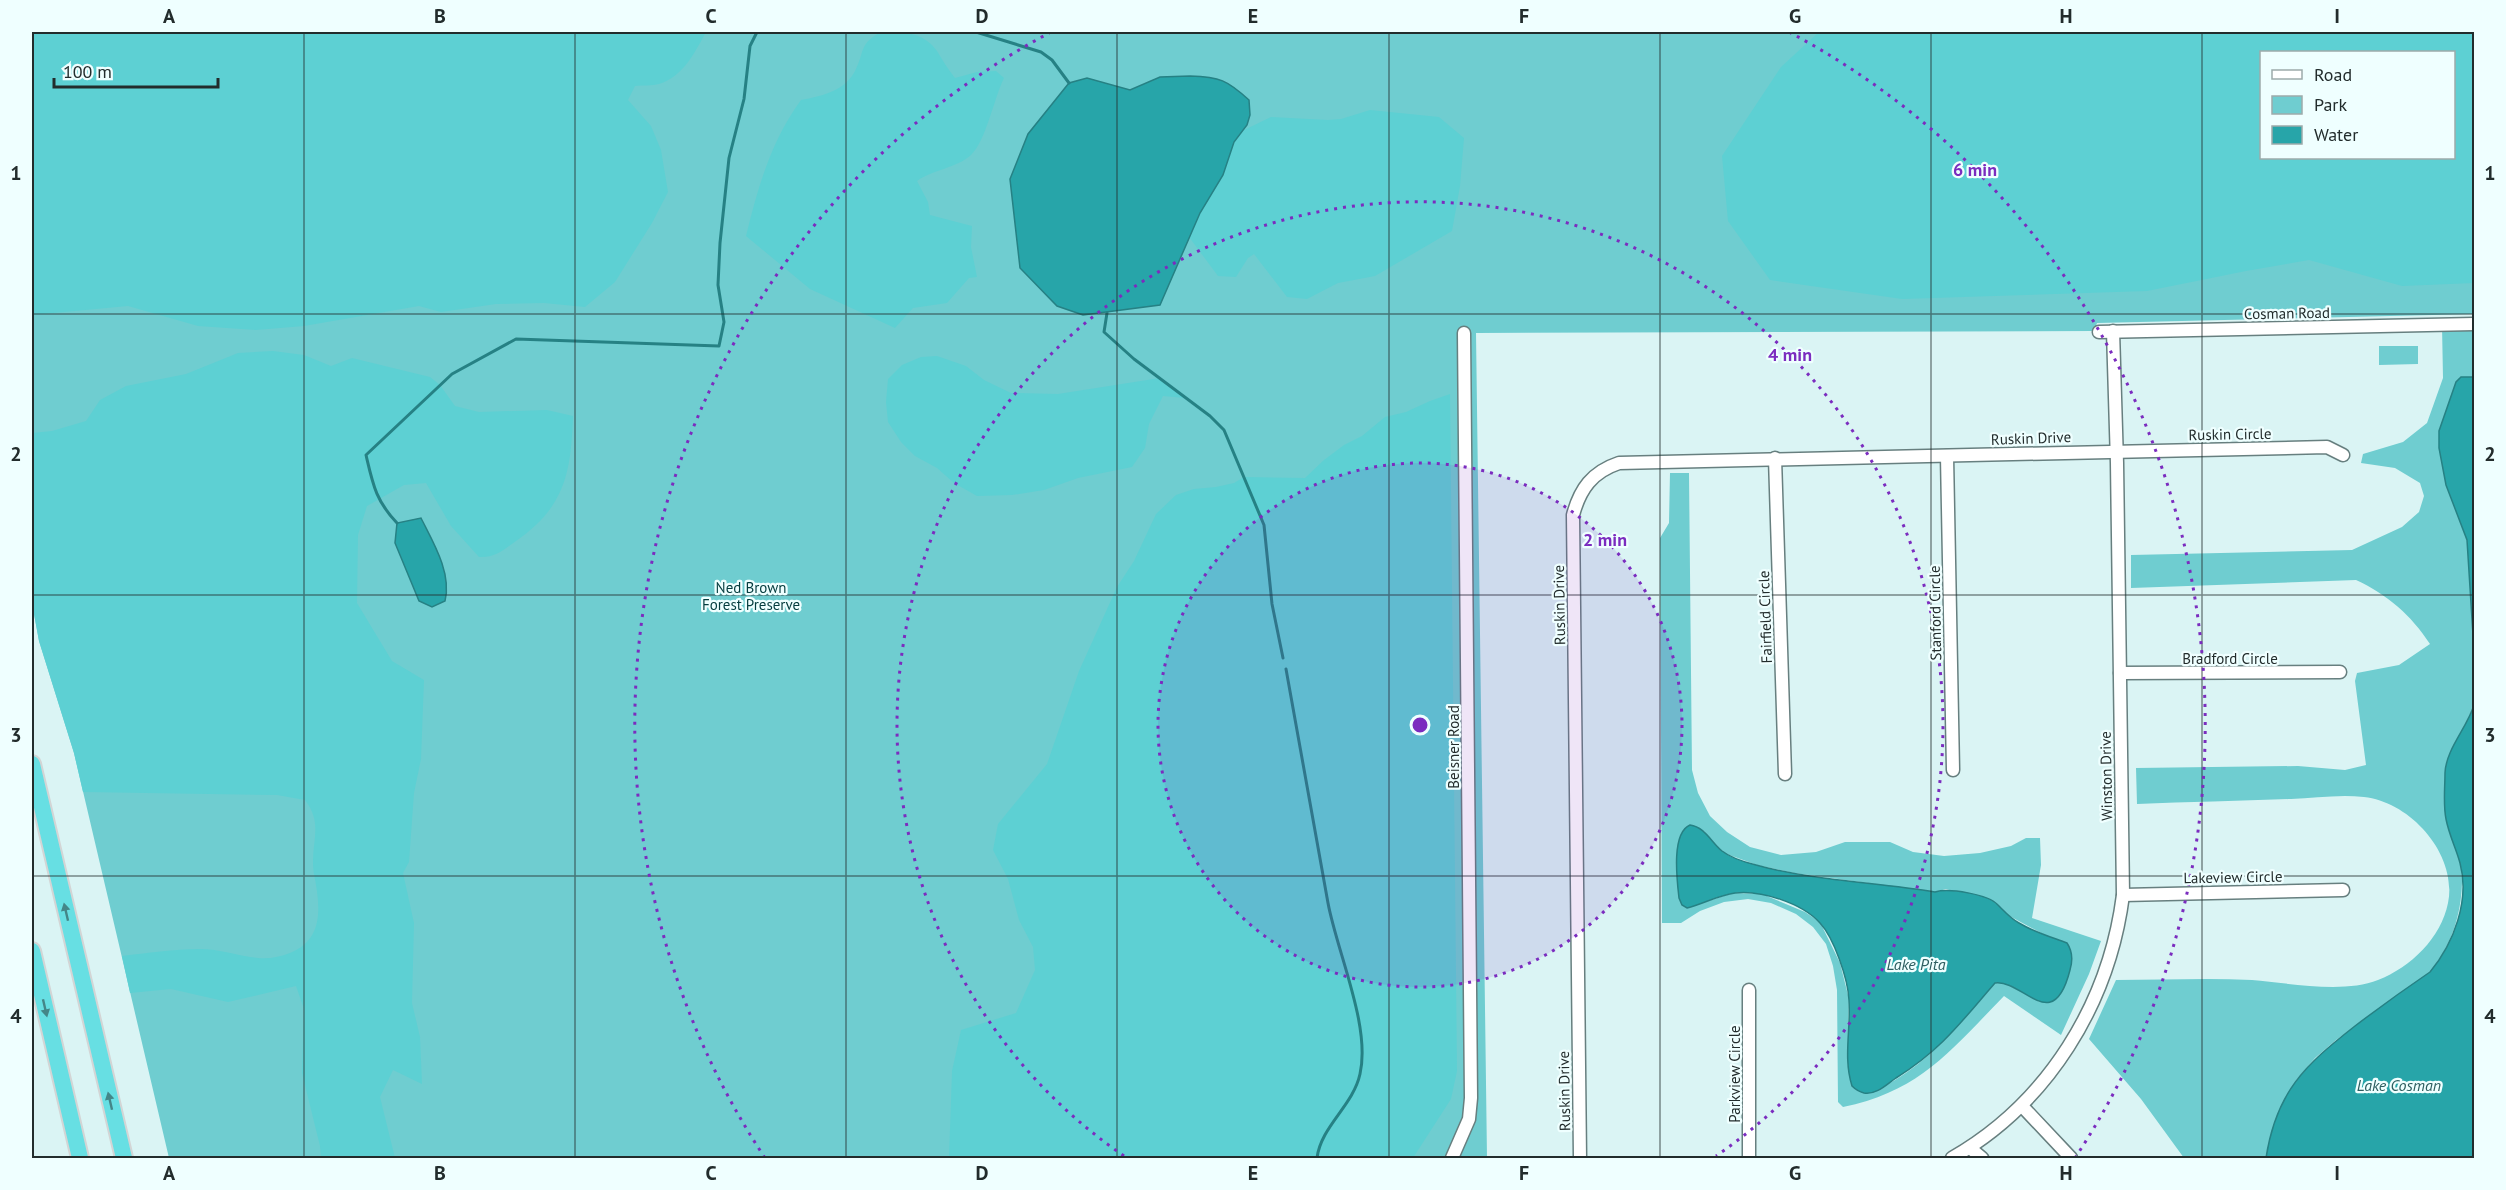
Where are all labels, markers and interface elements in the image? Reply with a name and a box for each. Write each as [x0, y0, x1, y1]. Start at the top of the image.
text: A [163, 3, 176, 29]
text: B [434, 3, 446, 29]
text: C [705, 3, 717, 29]
text: D [976, 3, 989, 29]
text: E [1248, 3, 1258, 29]
text: F [1519, 3, 1529, 29]
text: G [1789, 3, 1801, 29]
text: H [2059, 3, 2073, 29]
text: I [2334, 3, 2340, 29]
scale bar [54, 51, 218, 89]
legend [2260, 51, 2455, 159]
text: 100 m [63, 60, 112, 83]
text: Road [2314, 63, 2352, 86]
text: Park [2314, 93, 2347, 116]
text: Water [2314, 123, 2358, 146]
text: 6 min [1953, 158, 1997, 181]
text: 1 [10, 160, 22, 186]
text: 1 [2484, 160, 2496, 186]
street label: Cosman Road [2244, 303, 2330, 323]
text: 4 min [1768, 343, 1812, 366]
street label: Ruskin Circle [2188, 424, 2272, 444]
street label: Ruskin Drive [1991, 427, 2071, 449]
text: 2 [10, 441, 22, 467]
text: 2 [2484, 441, 2496, 467]
text: 2 min [1583, 528, 1627, 551]
street label: Ruskin Drive [1549, 565, 1569, 645]
street label: Stanford Circle [1925, 565, 1945, 661]
street label: Fairfield Circle [1754, 570, 1776, 664]
park label: Ned Brown Forest Preserve [702, 578, 800, 614]
street label: Bradford Circle [2182, 649, 2278, 668]
street label: Beisner Road [1444, 705, 1463, 789]
centre of rings [1410, 715, 1430, 735]
text: 3 [10, 722, 22, 748]
text: 3 [2484, 722, 2496, 748]
street label: Winston Drive [2096, 731, 2116, 821]
street label: Lakeview Circle [2183, 867, 2283, 887]
one-way arrow [61, 902, 71, 921]
water label: Lake Pita [1886, 954, 1946, 974]
one-way arrow [41, 999, 50, 1018]
text: 4 [10, 1003, 22, 1029]
text: 4 [2484, 1003, 2496, 1029]
street label: Parkview Circle [1725, 1025, 1744, 1123]
street label: Ruskin Drive [1554, 1051, 1574, 1131]
water label: Lake Cosman [2357, 1075, 2441, 1095]
one-way arrow [105, 1092, 115, 1111]
text: A [163, 1160, 176, 1186]
text: B [434, 1160, 446, 1186]
text: C [705, 1160, 717, 1186]
text: D [976, 1160, 989, 1186]
text: E [1248, 1160, 1258, 1186]
text: F [1519, 1160, 1529, 1186]
text: G [1789, 1160, 1801, 1186]
text: H [2059, 1160, 2073, 1186]
text: I [2334, 1160, 2340, 1186]

